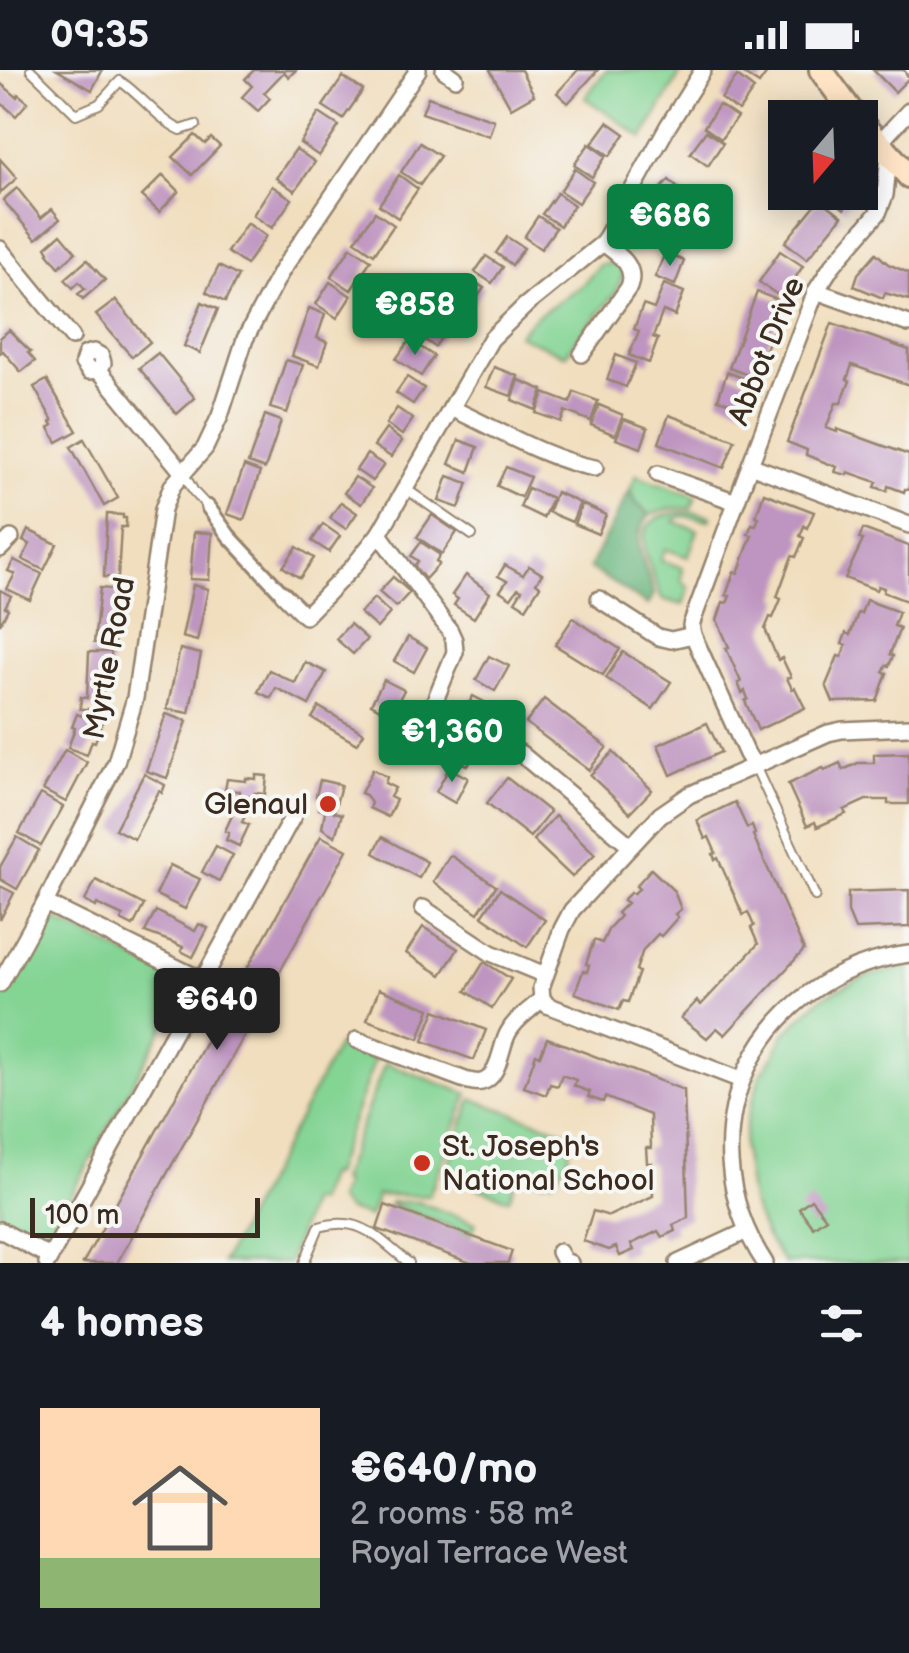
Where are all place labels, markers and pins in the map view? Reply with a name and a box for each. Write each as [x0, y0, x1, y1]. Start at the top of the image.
pin: €686 [611, 184, 729, 269]
pin: €858 [356, 273, 474, 358]
pin: €1,360 [371, 700, 533, 785]
place label: Glenaul [204, 787, 308, 823]
marker: Glenaul [317, 793, 339, 815]
pin: €640 [158, 968, 276, 1053]
place label: St. Joseph's National School [442, 1129, 654, 1199]
marker: St. Joseph's National School [411, 1152, 433, 1174]

